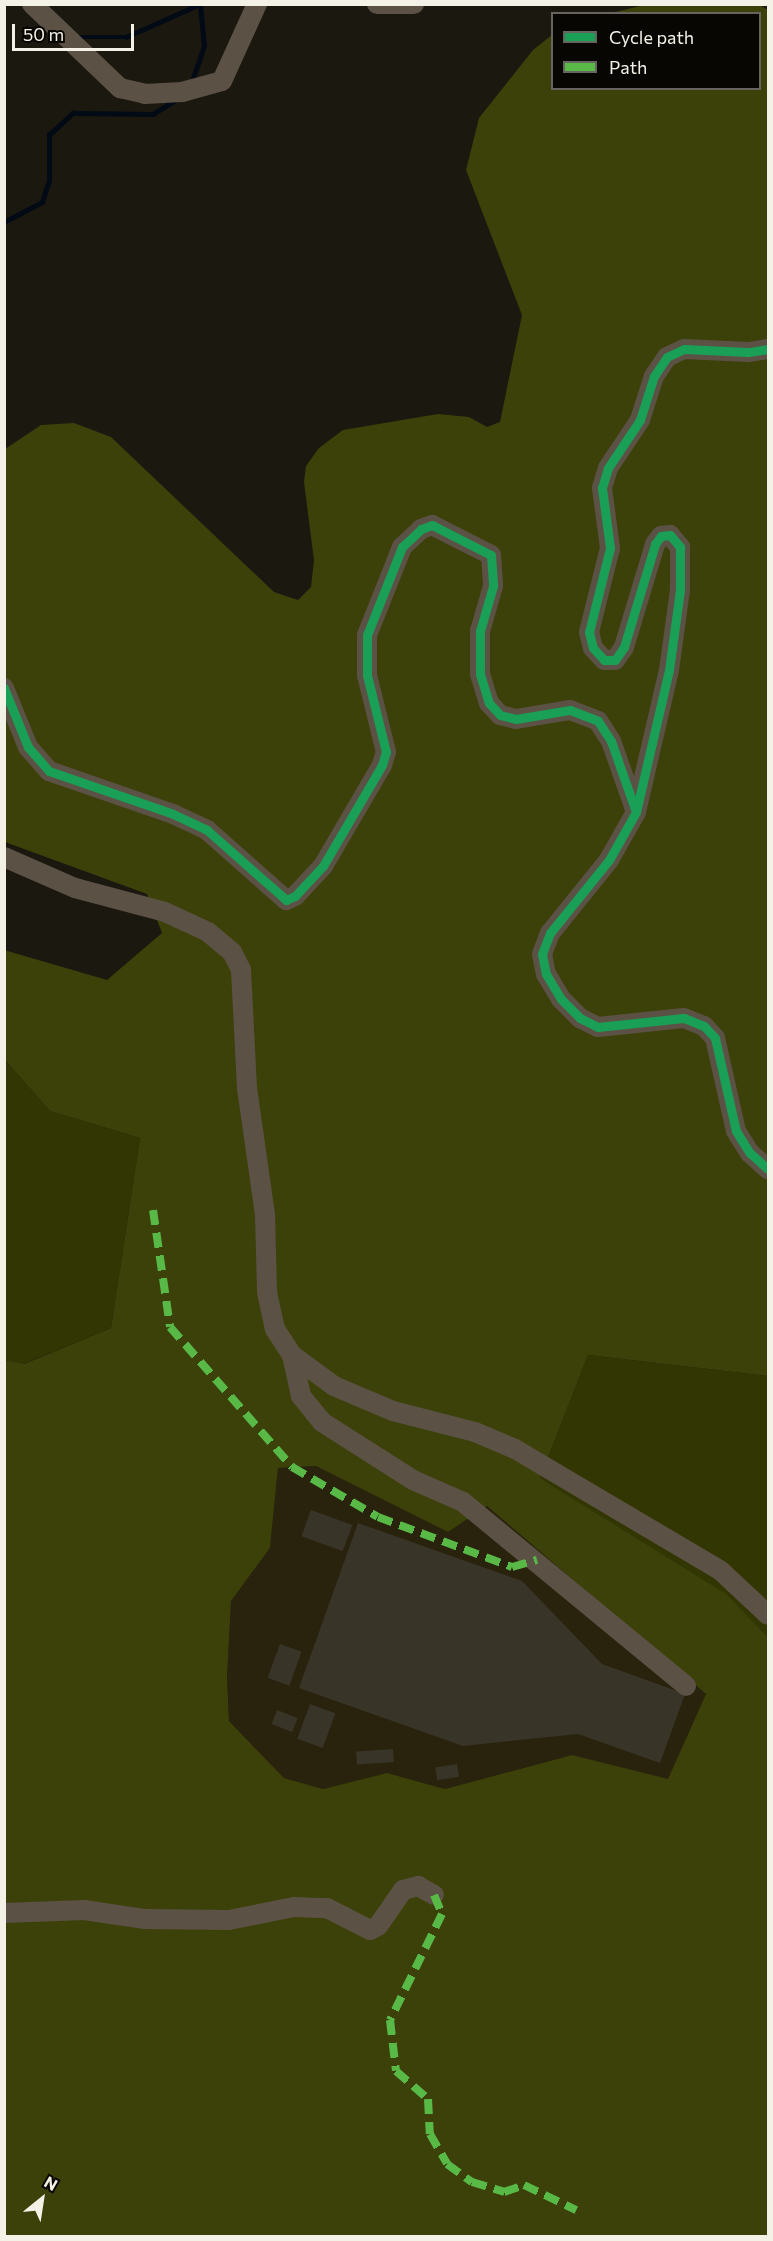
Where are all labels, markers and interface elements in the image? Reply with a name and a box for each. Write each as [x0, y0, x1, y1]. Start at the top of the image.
scale bar [15, 12, 136, 50]
legend [551, 12, 761, 90]
text: 50 m [23, 23, 64, 45]
text: Cycle path [609, 26, 694, 48]
text: Path [609, 56, 647, 78]
north arrow [12, 2169, 72, 2229]
text: N [41, 2172, 61, 2194]

